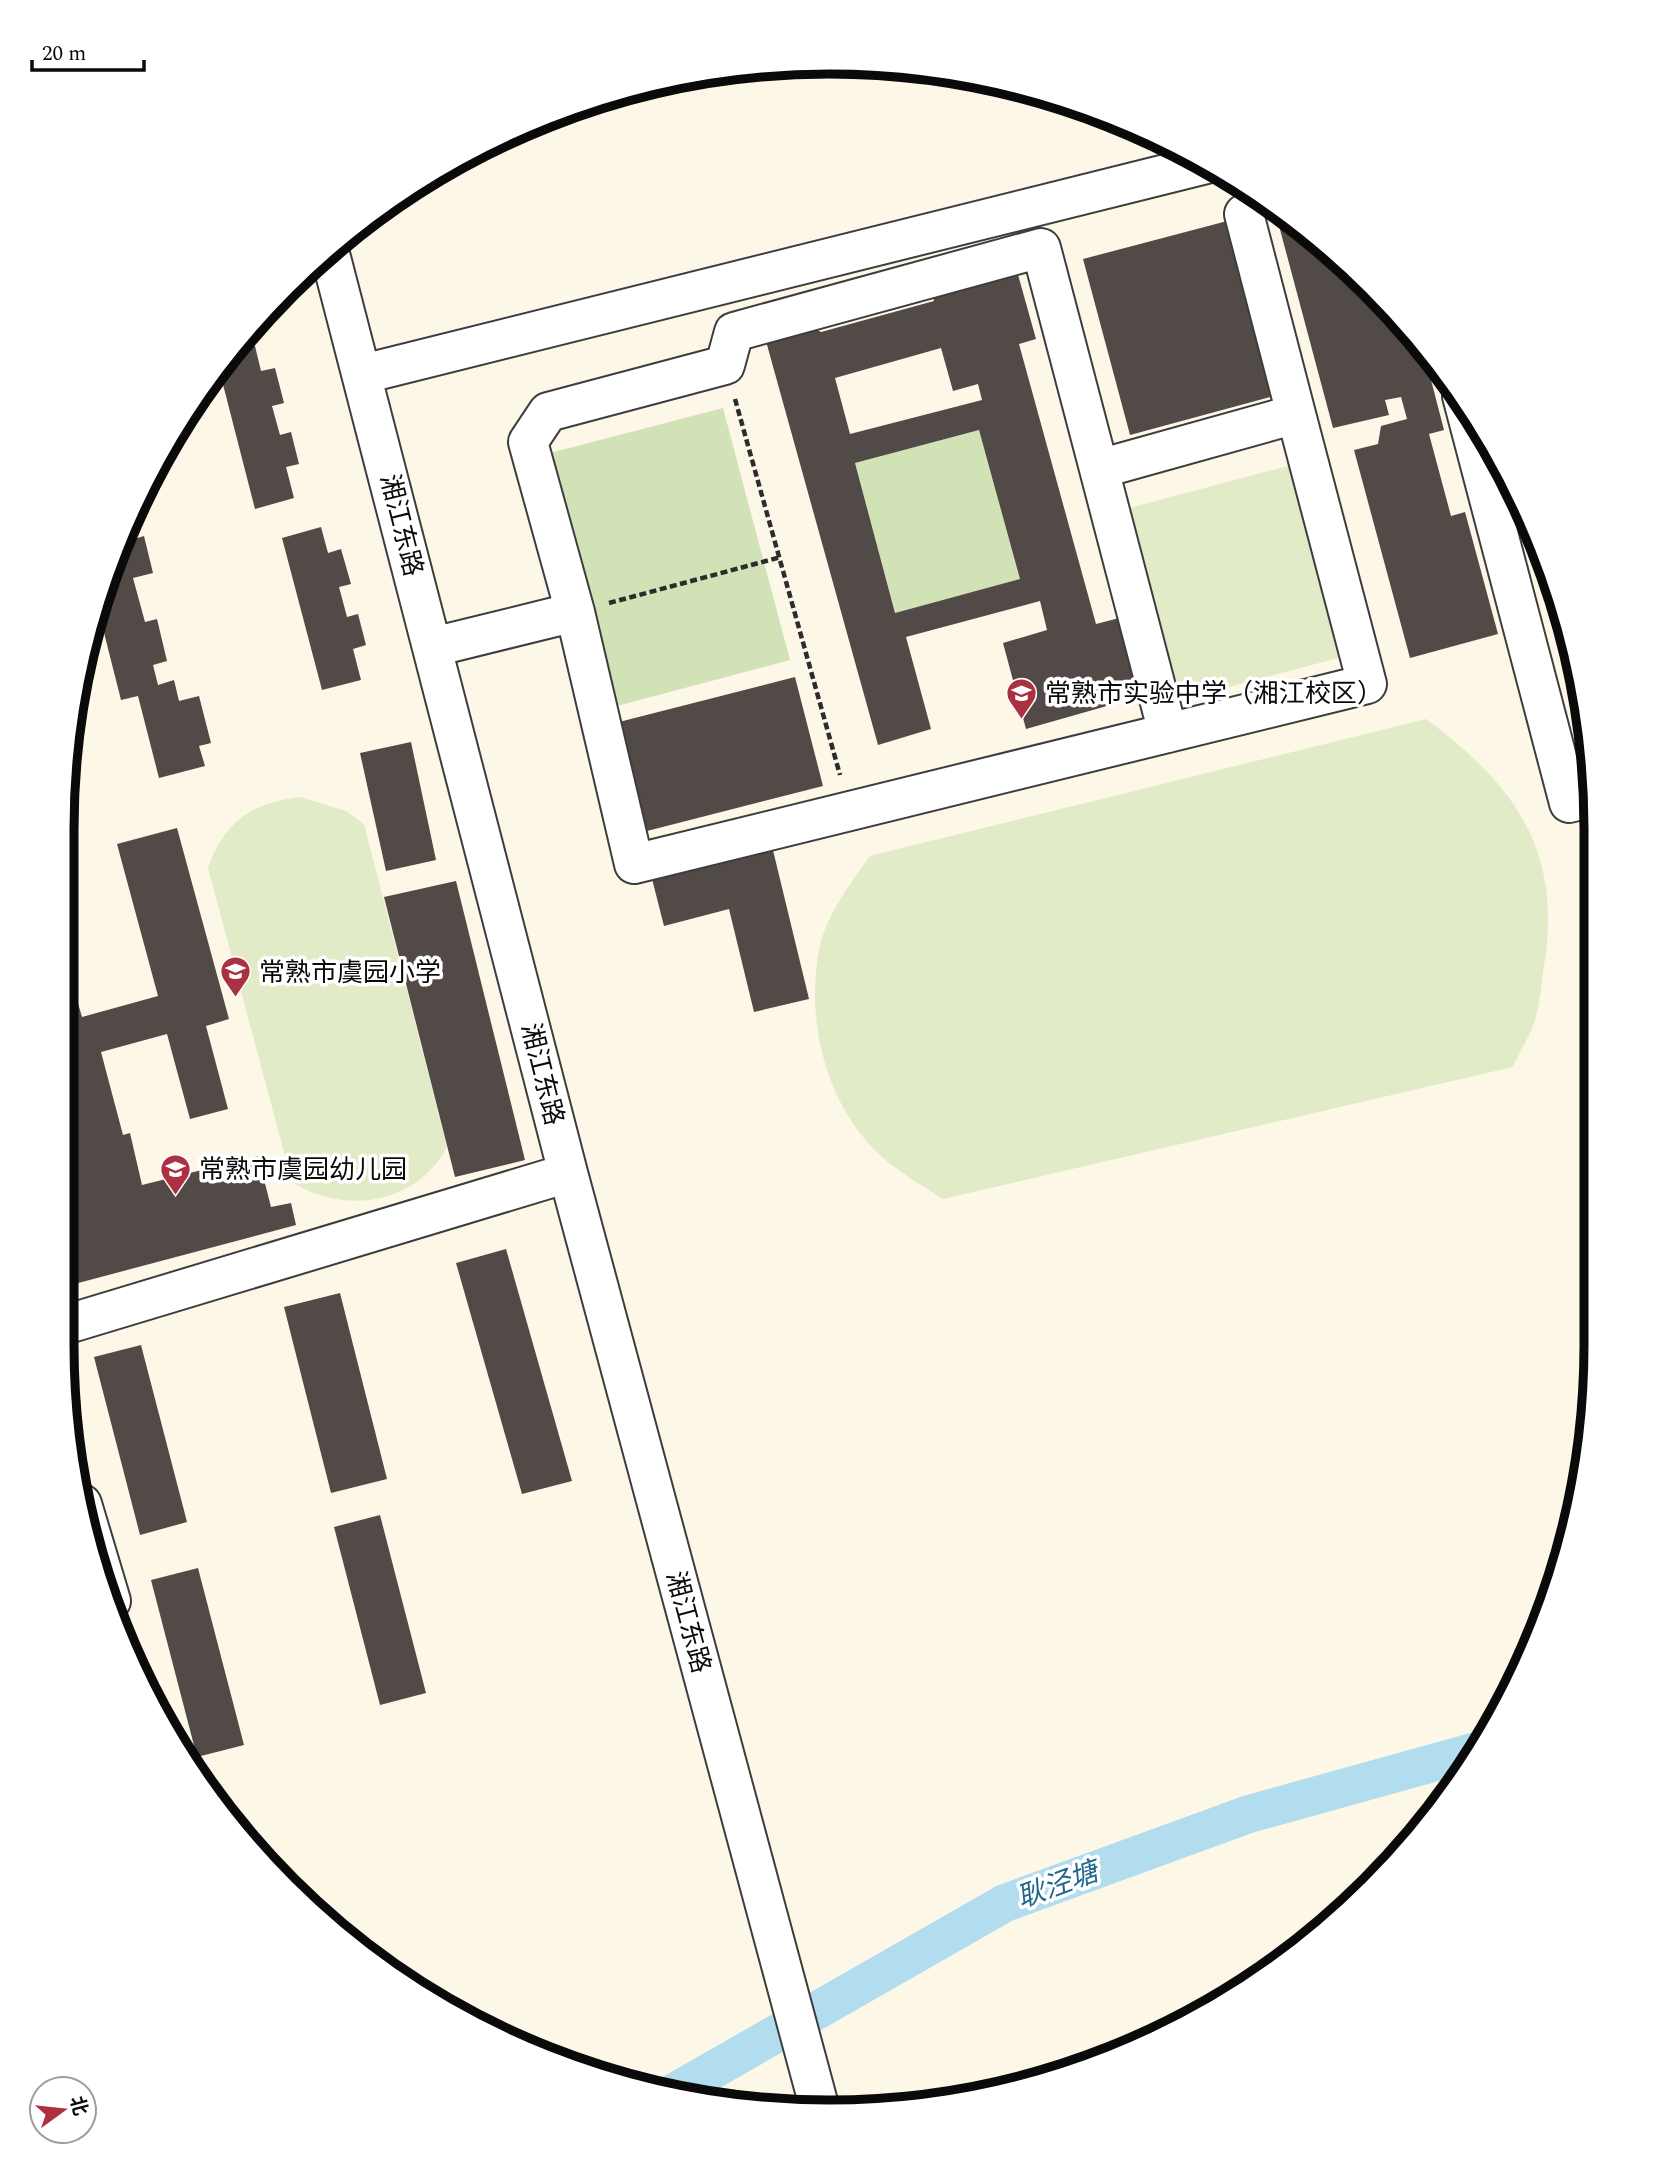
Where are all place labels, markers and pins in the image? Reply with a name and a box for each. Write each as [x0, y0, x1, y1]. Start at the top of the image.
place label: 常熟市实验中学（湘江校区） [1045, 674, 1383, 714]
school or university icon: 常熟市实验中学（湘江校区） [1005, 676, 1039, 720]
place label: 常熟市虞园小学 [259, 953, 441, 993]
school or university icon: 常熟市虞园小学 [219, 955, 253, 999]
place label: 常熟市虞园幼儿园 [199, 1150, 407, 1190]
school or university icon: 常熟市虞园幼儿园 [159, 1152, 193, 1196]

